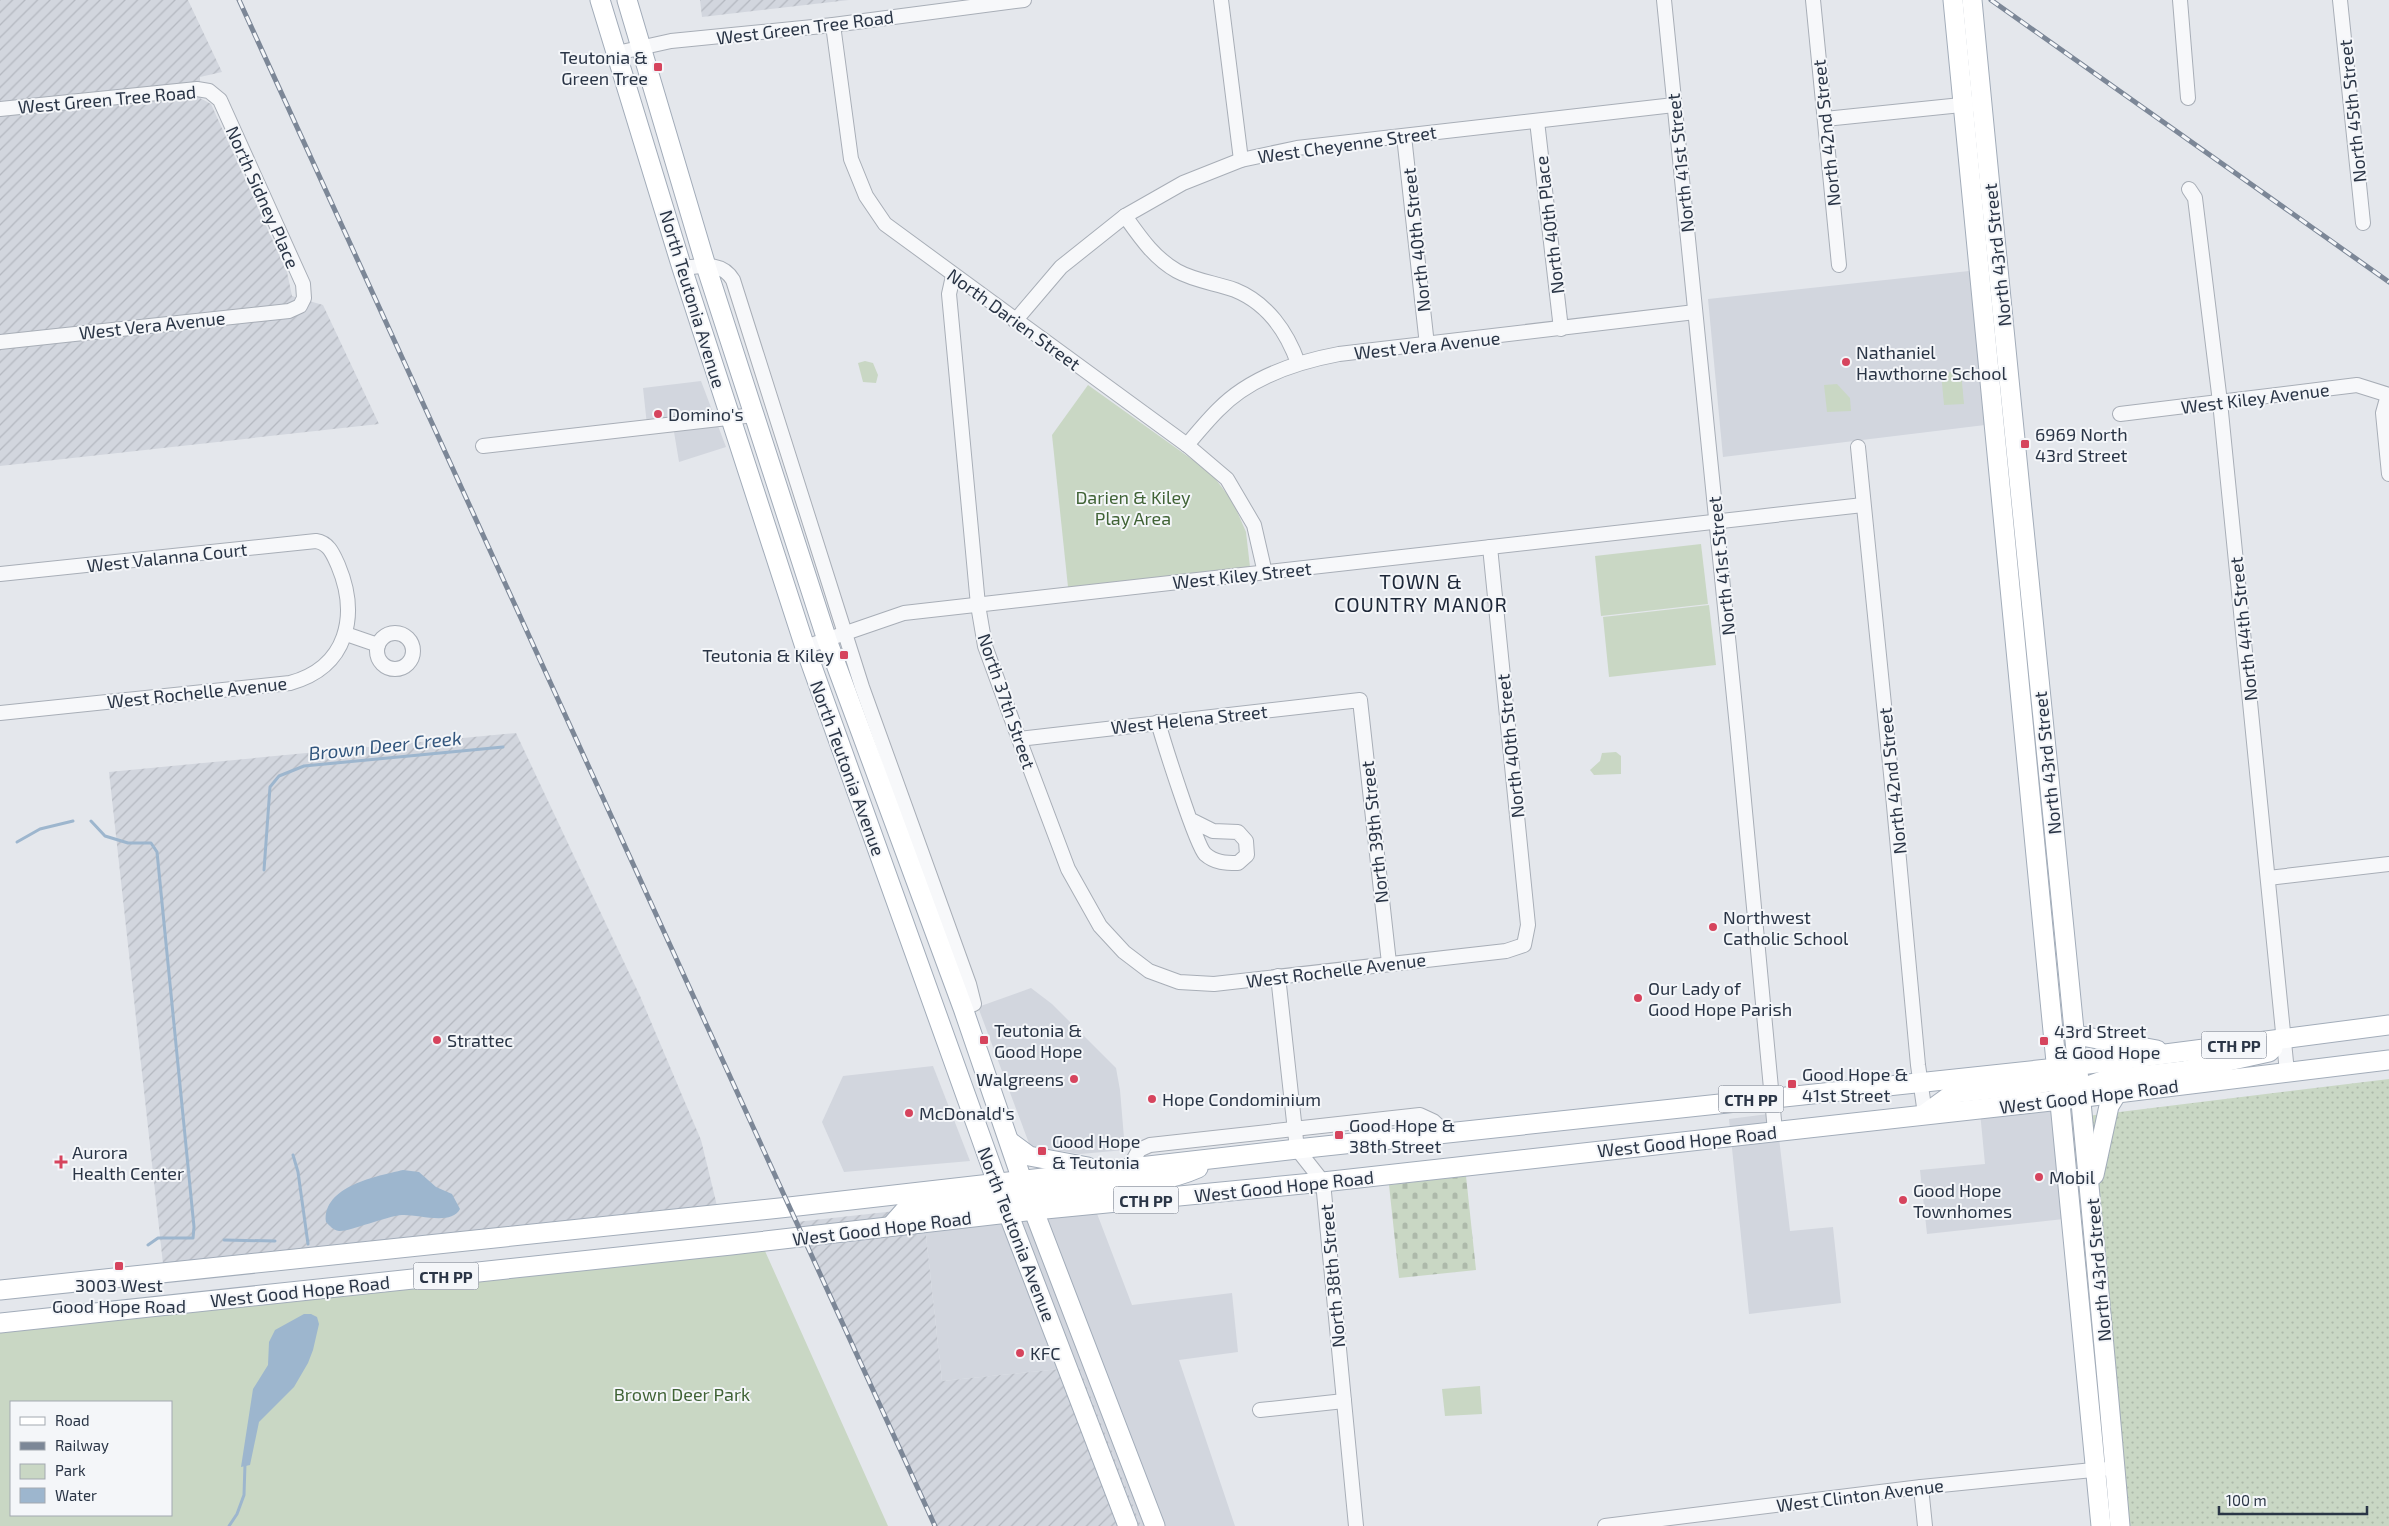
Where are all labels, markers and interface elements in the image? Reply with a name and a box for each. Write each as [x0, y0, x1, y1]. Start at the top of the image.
street label: West Green Tree Road [715, 5, 895, 49]
street label: North 45th Street [2334, 38, 2370, 184]
place label: Teutonia & Green Tree [560, 46, 648, 89]
street label: North 42nd Street [1807, 58, 1845, 207]
marker: Teutonia & Green Tree [652, 61, 664, 73]
street label: West Green Tree Road [17, 80, 197, 118]
street label: North 41st Street [1662, 92, 1698, 234]
street label: West Cheyenne Street [1256, 121, 1438, 167]
street label: North Sidney Place [222, 122, 304, 272]
street label: North 40th Place [1530, 155, 1568, 295]
street label: North 40th Street [1397, 167, 1435, 313]
street label: North 43rd Street [1979, 182, 2015, 328]
street label: North Teutonia Avenue [655, 207, 731, 391]
street label: North Darien Street [943, 263, 1085, 375]
street label: West Vera Avenue [78, 306, 226, 344]
street label: West Vera Avenue [1353, 326, 1501, 364]
place label: Nathaniel Hawthorne School [1856, 341, 2007, 384]
marker: Nathaniel Hawthorne School [1840, 356, 1852, 368]
street label: West Kiley Avenue [2179, 378, 2331, 418]
place label: Domino's [668, 403, 744, 425]
marker: Domino's [652, 408, 664, 420]
place label: 6969 North 43rd Street [2035, 423, 2128, 466]
marker: 6969 North 43rd Street [2019, 438, 2031, 450]
park label: Darien & Kiley Play Area [1075, 486, 1191, 529]
street label: North 41st Street [1703, 495, 1739, 637]
street label: West Valanna Court [86, 538, 248, 576]
street label: North 44th Street [2224, 556, 2262, 702]
street label: West Kiley Street [1171, 557, 1313, 593]
district label: TOWN & COUNTRY MANOR [1334, 569, 1508, 616]
street label: North 37th Street [973, 630, 1041, 772]
place label: Teutonia & Kiley [702, 644, 834, 666]
marker: Teutonia & Kiley [838, 649, 850, 661]
street label: West Rochelle Avenue [106, 672, 288, 712]
street label: North 40th Street [1491, 673, 1529, 819]
street label: North Teutonia Avenue [806, 677, 890, 859]
street label: North 43rd Street [2029, 690, 2065, 836]
street label: West Helena Street [1110, 700, 1269, 738]
street label: North 42nd Street [1873, 706, 1911, 855]
water label: Brown Deer Creek [307, 726, 463, 764]
street label: North 39th Street [1356, 760, 1392, 904]
place label: Northwest Catholic School [1723, 906, 1849, 949]
marker: Northwest Catholic School [1707, 921, 1719, 933]
street label: West Rochelle Avenue [1245, 948, 1427, 992]
place label: Our Lady of Good Hope Parish [1648, 977, 1792, 1020]
marker: Our Lady of Good Hope Parish [1632, 992, 1644, 1004]
place label: Teutonia & Good Hope [994, 1019, 1082, 1062]
place label: 43rd Street & Good Hope [2054, 1020, 2160, 1063]
place label: Strattec [447, 1029, 513, 1051]
road number: CTH PP [2202, 1032, 2266, 1058]
marker: Strattec [431, 1034, 443, 1046]
marker: Teutonia & Good Hope [978, 1034, 990, 1046]
marker: 43rd Street & Good Hope [2038, 1035, 2050, 1047]
place label: Good Hope & 41st Street [1802, 1063, 1908, 1106]
place label: Walgreens [976, 1068, 1064, 1090]
marker: Walgreens [1068, 1073, 1080, 1085]
street label: West Good Hope Road [1998, 1074, 2180, 1118]
marker: Good Hope & 41st Street [1786, 1078, 1798, 1090]
road number: CTH PP [1718, 1086, 1784, 1112]
place label: Hope Condominium [1162, 1088, 1321, 1110]
marker: Hope Condominium [1146, 1093, 1158, 1105]
place label: McDonald's [919, 1102, 1015, 1124]
marker: McDonald's [903, 1107, 915, 1119]
place label: Good Hope & 38th Street [1349, 1114, 1455, 1157]
street label: West Good Hope Road [1596, 1121, 1778, 1161]
marker: Good Hope & 38th Street [1333, 1129, 1345, 1141]
place label: Good Hope & Teutonia [1052, 1130, 1140, 1173]
place label: Aurora Health Center [72, 1141, 184, 1184]
street label: North Teutonia Avenue [974, 1144, 1060, 1324]
marker: Good Hope & Teutonia [1036, 1145, 1048, 1157]
marker: Aurora Health Center [54, 1155, 68, 1169]
street label: West Good Hope Road [1193, 1166, 1375, 1206]
place label: Mobil [2049, 1166, 2096, 1188]
marker: Mobil [2033, 1171, 2045, 1183]
place label: Good Hope Townhomes [1913, 1179, 2012, 1222]
road number: CTH PP [1114, 1186, 1178, 1214]
marker: Good Hope Townhomes [1897, 1194, 1909, 1206]
street label: North 43rd Street [2081, 1197, 2115, 1343]
street label: North 38th Street [1315, 1203, 1349, 1349]
street label: West Good Hope Road [791, 1206, 973, 1250]
marker: 3003 West Good Hope Road [113, 1260, 125, 1272]
road number: CTH PP [414, 1262, 478, 1290]
street label: West Good Hope Road [209, 1271, 391, 1311]
place label: 3003 West Good Hope Road [52, 1274, 186, 1317]
place label: KFC [1030, 1342, 1060, 1364]
marker: KFC [1014, 1347, 1026, 1359]
park label: Brown Deer Park [614, 1383, 750, 1405]
legend [10, 1401, 172, 1516]
text: Road [55, 1411, 90, 1429]
text: Railway [55, 1436, 109, 1454]
text: Park [55, 1461, 86, 1479]
street label: West Clinton Avenue [1775, 1474, 1945, 1516]
scale bar [2219, 1484, 2366, 1516]
text: Water [55, 1486, 97, 1504]
text: 100 m [2226, 1491, 2267, 1509]

